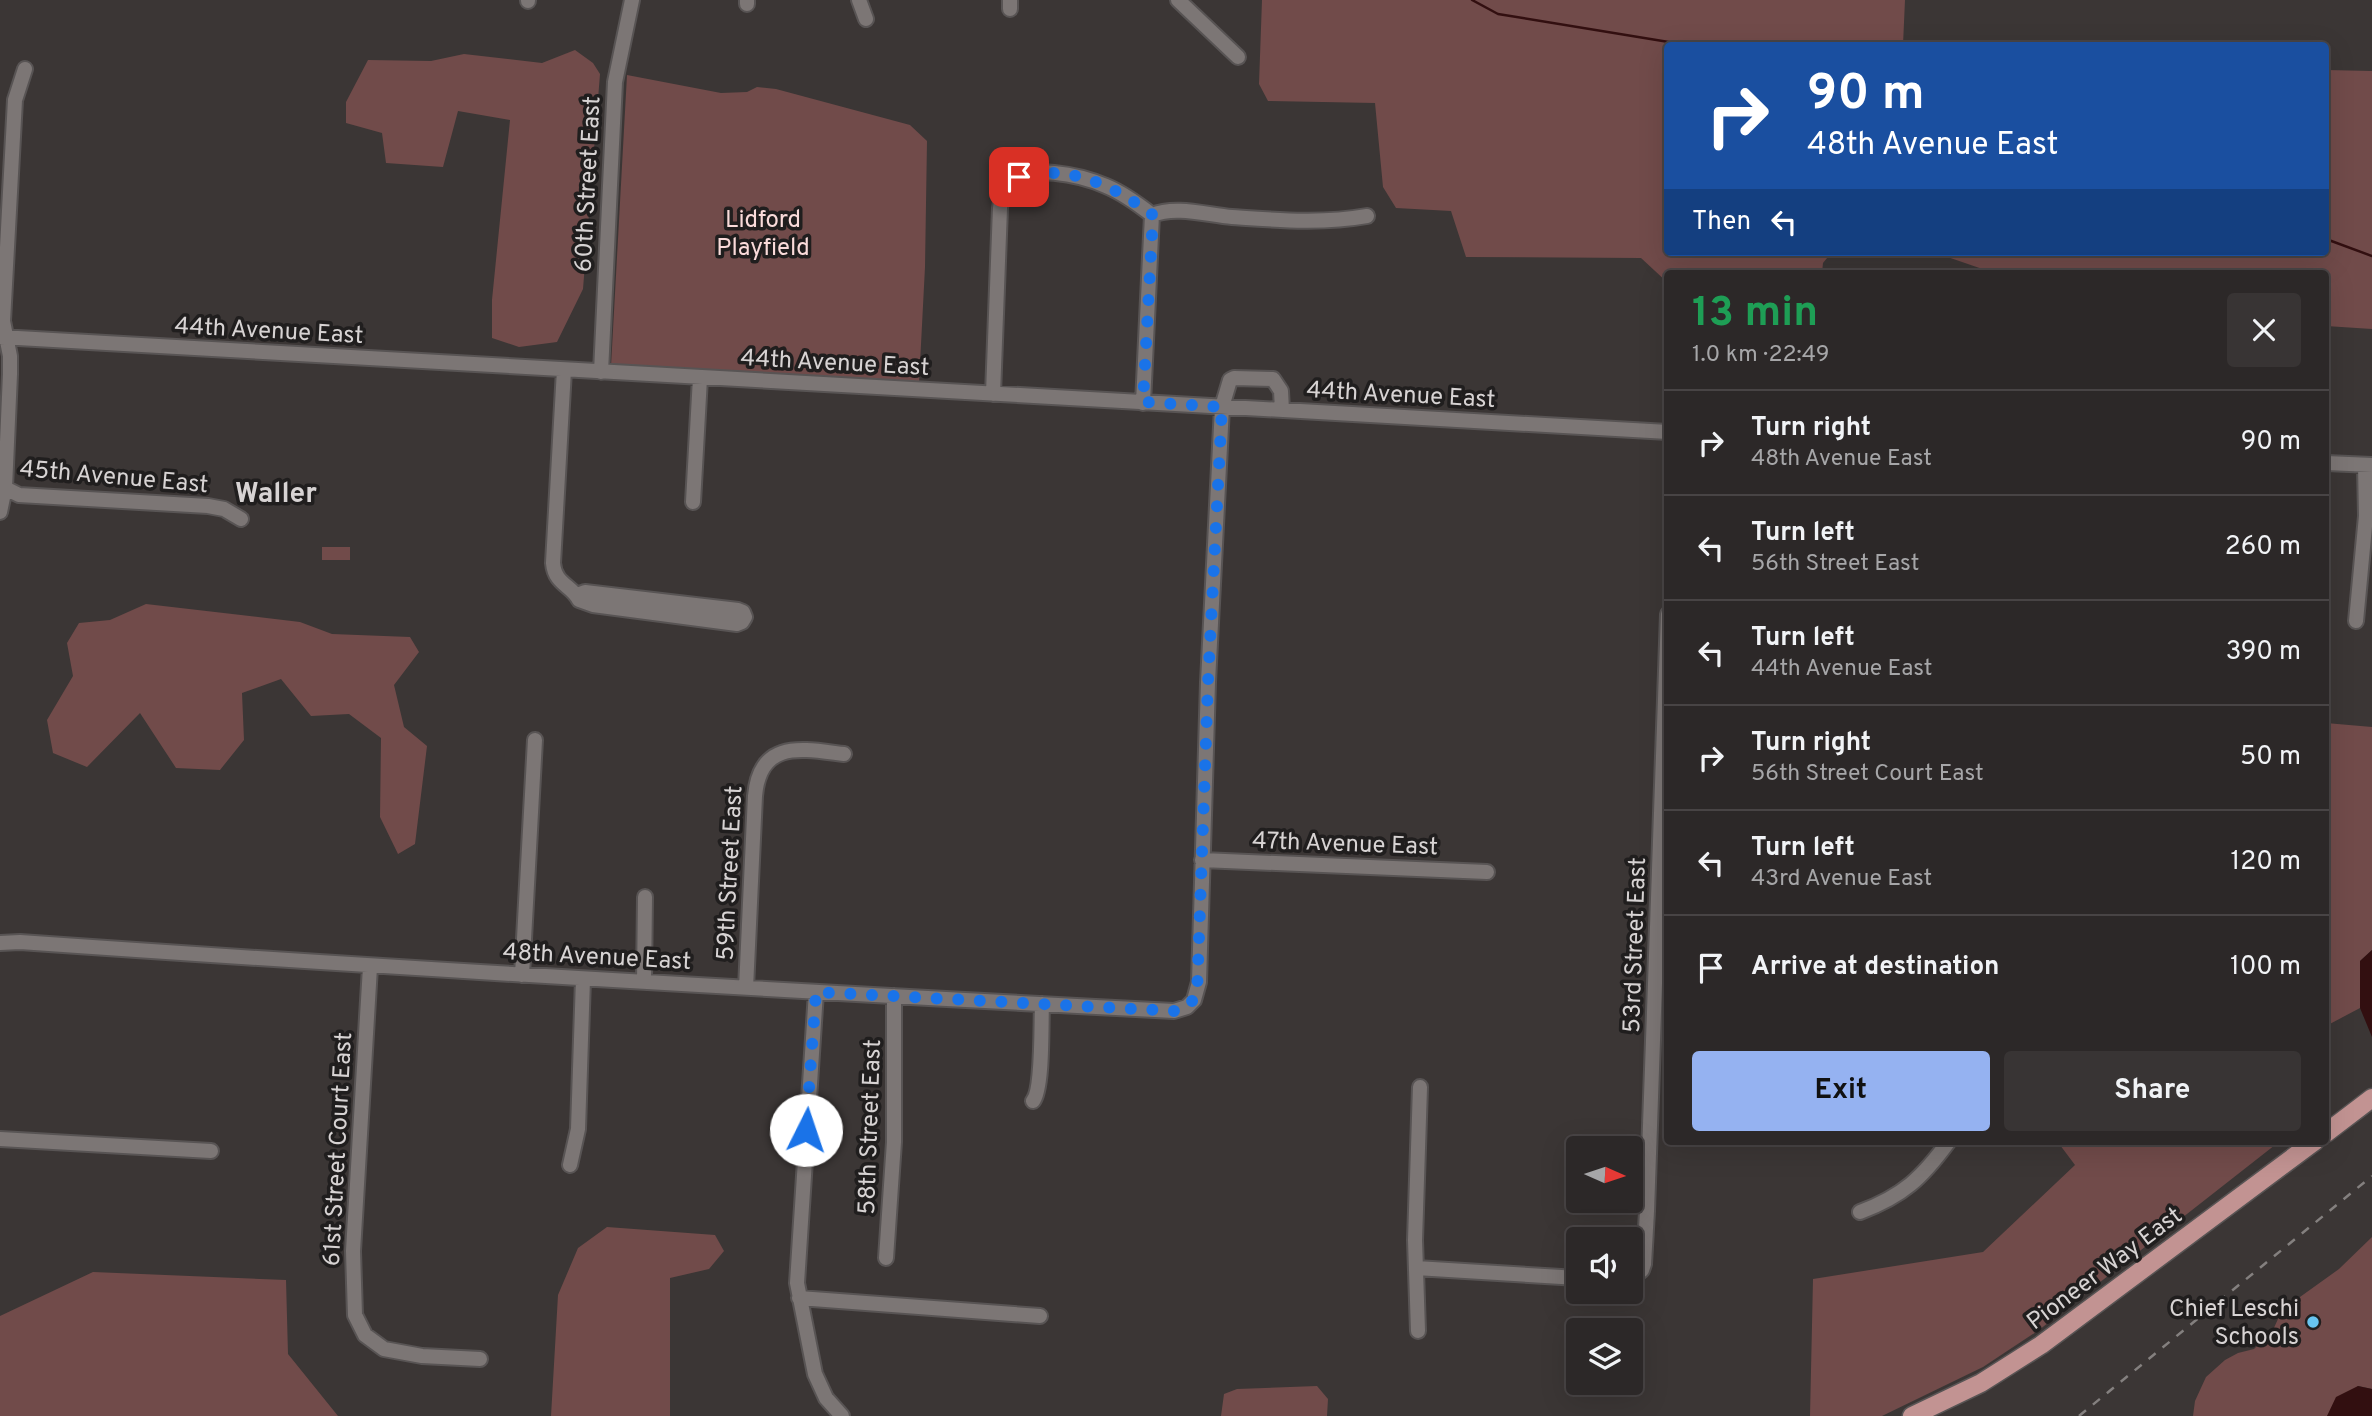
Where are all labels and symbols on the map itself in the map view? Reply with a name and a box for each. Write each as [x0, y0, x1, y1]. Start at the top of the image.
street label: 60th Street East [569, 95, 609, 273]
pin [989, 147, 1049, 207]
park label: Lidford Playfield [716, 206, 810, 264]
street label: 44th Avenue East [174, 312, 364, 352]
street label: 44th Avenue East [740, 344, 930, 384]
street label: 44th Avenue East [1306, 376, 1496, 416]
street label: 45th Avenue East [18, 455, 209, 501]
district label: Waller [235, 477, 317, 513]
street label: 59th Street East [711, 785, 751, 961]
street label: 47th Avenue East [1251, 827, 1438, 863]
street label: 53rd Street East [1618, 857, 1654, 1034]
street label: 48th Avenue East [502, 938, 692, 978]
street label: 61st Street Court East [318, 1031, 360, 1267]
street label: 58th Street East [853, 1039, 889, 1215]
position arrow [769, 1093, 843, 1167]
north arrow [1566, 1136, 1643, 1213]
street label: Pioneer Way East [2022, 1201, 2189, 1338]
place label: Chief Leschi Schools [2169, 1295, 2299, 1353]
marker: Chief Leschi Schools [2305, 1314, 2321, 1330]

